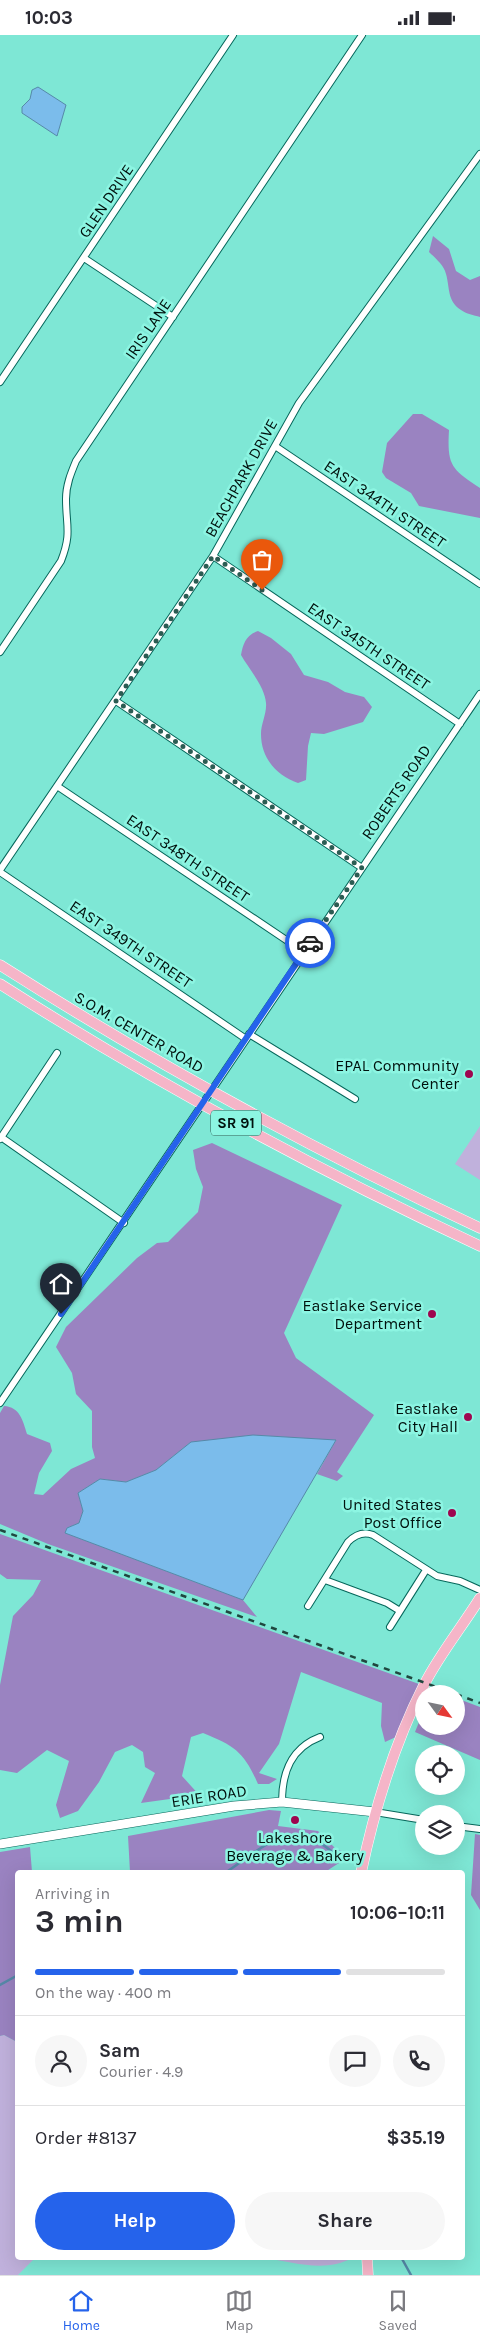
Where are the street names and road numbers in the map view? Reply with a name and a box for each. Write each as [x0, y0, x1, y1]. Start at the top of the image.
street label: GLEN DRIVE [75, 161, 137, 241]
street label: IRIS LANE [121, 295, 175, 363]
street label: BEACHPARK DRIVE [201, 416, 281, 540]
street label: EAST 344TH STREET [320, 456, 450, 552]
street label: EAST 345TH STREET [304, 598, 434, 694]
street label: ROBERTS ROAD [357, 741, 435, 843]
street label: EAST 348TH STREET [123, 810, 253, 906]
street label: EAST 349TH STREET [66, 896, 196, 992]
street label: S.O.M. CENTER ROAD [71, 987, 207, 1077]
road number: SR 91 [211, 1111, 261, 1135]
street label: ERIE ROAD [170, 1781, 248, 1811]

